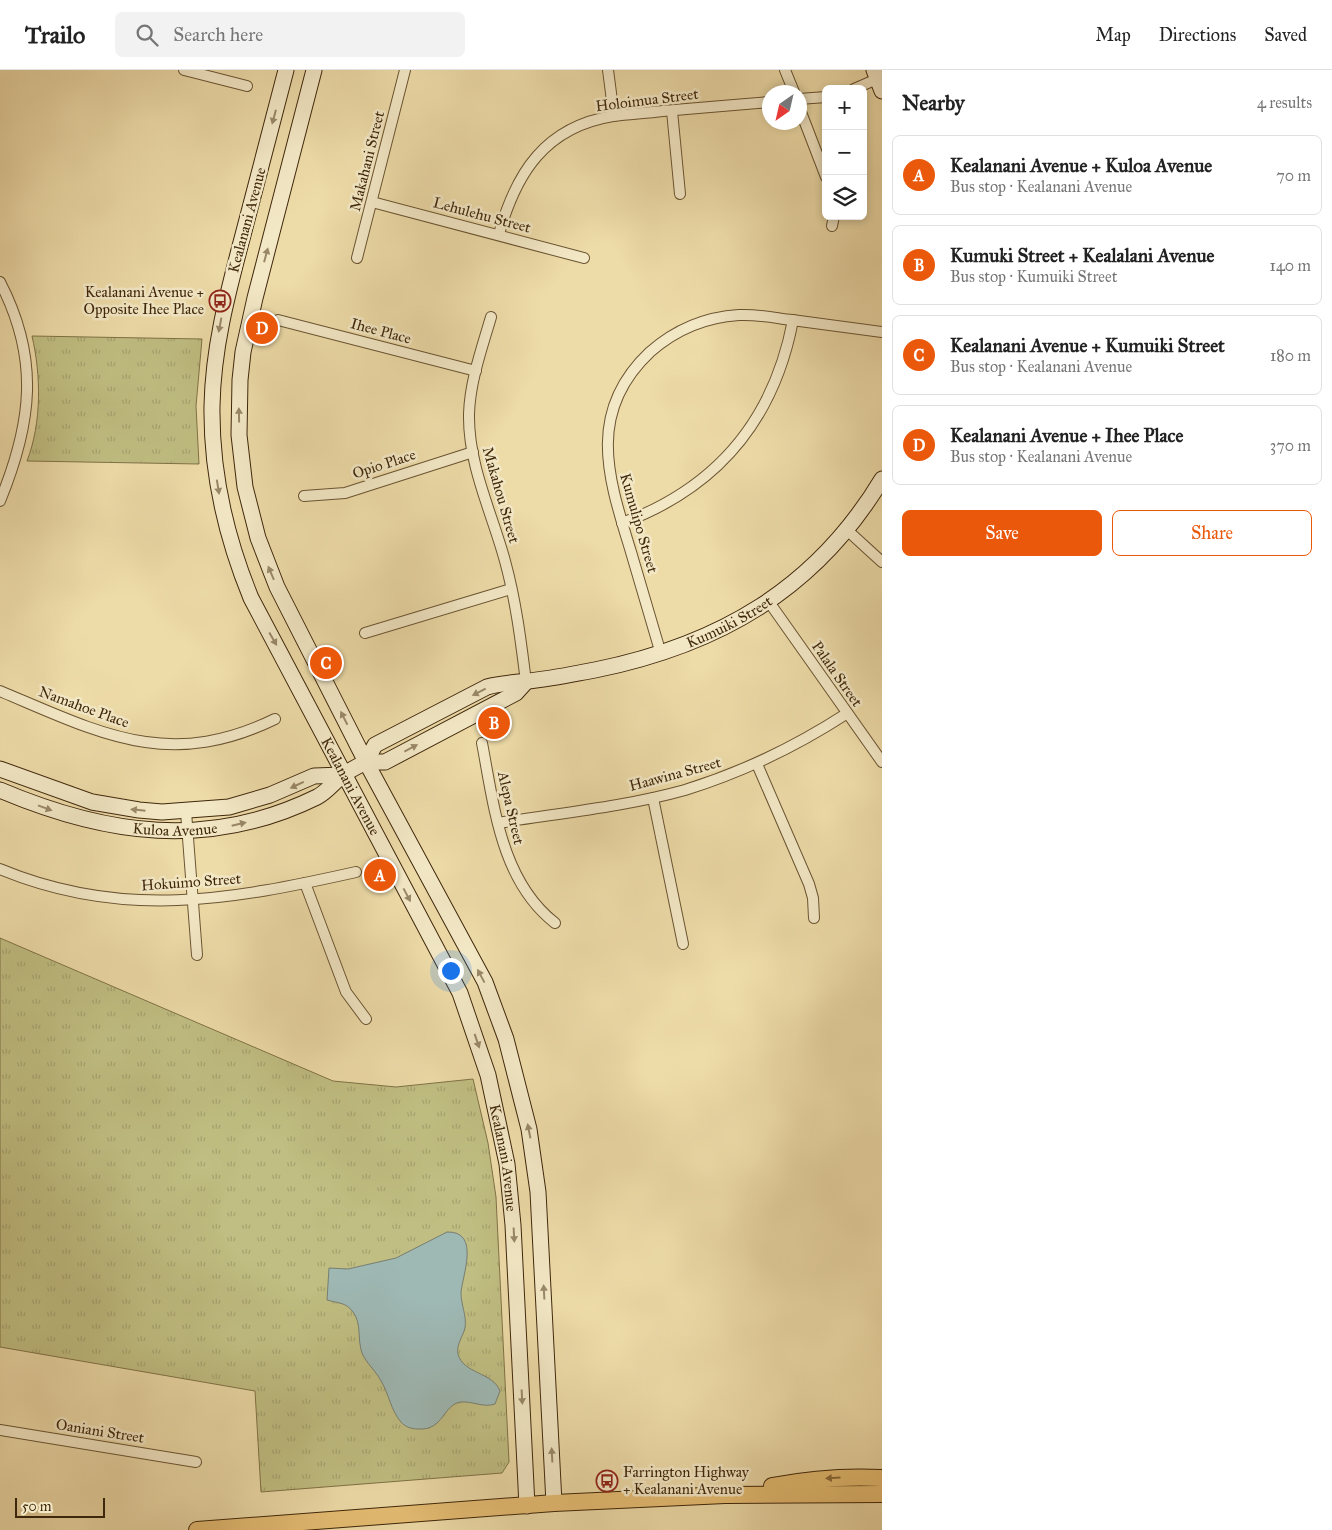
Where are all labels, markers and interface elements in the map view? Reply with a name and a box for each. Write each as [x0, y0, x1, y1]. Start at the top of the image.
search box [115, 12, 465, 57]
text: Trailo [25, 20, 85, 50]
icon: search [133, 21, 161, 49]
text: Search here [173, 23, 263, 46]
text: Map [1095, 24, 1131, 46]
text: Directions [1159, 24, 1236, 46]
text: Saved [1264, 24, 1307, 46]
street label: Holoimua Street [595, 85, 700, 115]
north arrow [762, 85, 807, 130]
map controls [822, 85, 867, 220]
button: + [822, 85, 867, 130]
text: Nearby [902, 90, 965, 116]
text: 4 results [1257, 93, 1312, 112]
street label: Makahani Street [346, 108, 388, 213]
one-way arrow [269, 110, 277, 125]
button: − [822, 130, 867, 175]
text: Kealanani Avenue + Kuloa Avenue [950, 154, 1212, 177]
street label: Kealanani Avenue [224, 165, 270, 275]
text: A [914, 166, 924, 185]
text: 70 m [1276, 166, 1311, 185]
button: layers [822, 175, 867, 220]
text: Bus stop · Kealanani Avenue [950, 177, 1132, 196]
street label: Lehulehu Street [431, 193, 534, 237]
text: Kumuki Street + Kealalani Avenue [950, 244, 1214, 267]
one-way arrow [262, 248, 270, 263]
text: B [914, 256, 924, 275]
text: 140 m [1270, 256, 1311, 275]
text: Bus stop · Kumuiki Street [950, 267, 1117, 286]
place label: Kealanani Avenue + Opposite Ihee Place [84, 283, 204, 318]
bus stop icon: Kealanani Avenue + Opposite Ihee Place [208, 289, 232, 313]
pin: D [246, 309, 278, 347]
street label: Ihee Place [349, 314, 413, 348]
one-way arrow [216, 318, 224, 334]
text: Kealanani Avenue + Kumuiki Street [950, 334, 1225, 357]
text: C [914, 346, 924, 365]
text: 180 m [1270, 346, 1311, 365]
text: Bus stop · Kealanani Avenue [950, 357, 1132, 376]
one-way arrow [235, 407, 243, 423]
text: Kealanani Avenue + Ihee Place [950, 424, 1184, 447]
text: D [913, 436, 925, 455]
text: 370 m [1270, 436, 1311, 455]
street label: Opio Place [350, 445, 418, 483]
street label: Makahou Street [479, 445, 524, 546]
text: Bus stop · Kealanani Avenue [950, 447, 1132, 466]
street label: Kumulipo Street [616, 471, 662, 576]
one-way arrow [214, 479, 222, 495]
button: Save [902, 510, 1102, 556]
button: Share [1112, 510, 1312, 556]
one-way arrow [266, 566, 274, 580]
street label: Kumuiki Street [684, 592, 776, 652]
one-way arrow [269, 632, 277, 646]
street label: Palala Street [808, 638, 867, 711]
pin: C [310, 644, 342, 682]
street label: Namahoe Place [36, 682, 132, 732]
one-way arrow [472, 688, 487, 696]
pin: B [478, 704, 510, 742]
one-way arrow [340, 711, 348, 725]
street label: Kealanani Avenue [317, 734, 384, 838]
one-way arrow [404, 744, 418, 752]
street label: Haawina Street [627, 753, 724, 795]
street label: Alepa Street [494, 769, 528, 847]
one-way arrow [289, 780, 304, 789]
one-way arrow [38, 804, 53, 812]
one-way arrow [130, 806, 146, 814]
street label: Kuloa Avenue [132, 819, 218, 840]
one-way arrow [232, 820, 247, 828]
pin: A [364, 856, 396, 894]
street label: Hokuimo Street [140, 869, 242, 894]
one-way arrow [403, 888, 412, 902]
your location [438, 958, 464, 984]
one-way arrow [477, 968, 485, 983]
one-way arrow [474, 1034, 482, 1049]
street label: Kealanani Avenue [486, 1103, 521, 1212]
one-way arrow [524, 1122, 532, 1138]
one-way arrow [510, 1227, 518, 1243]
one-way arrow [539, 1284, 547, 1300]
one-way arrow [518, 1389, 526, 1405]
street label: Oaniani Street [55, 1415, 146, 1447]
one-way arrow [547, 1446, 555, 1462]
place label: Farrington Highway + Kealanani Avenue [623, 1463, 750, 1498]
bus stop icon: Farrington Highway + Kealanani Avenue [595, 1469, 619, 1493]
one-way arrow [825, 1474, 841, 1482]
scale bar [15, 1495, 105, 1518]
text: 50 m [22, 1498, 51, 1515]

